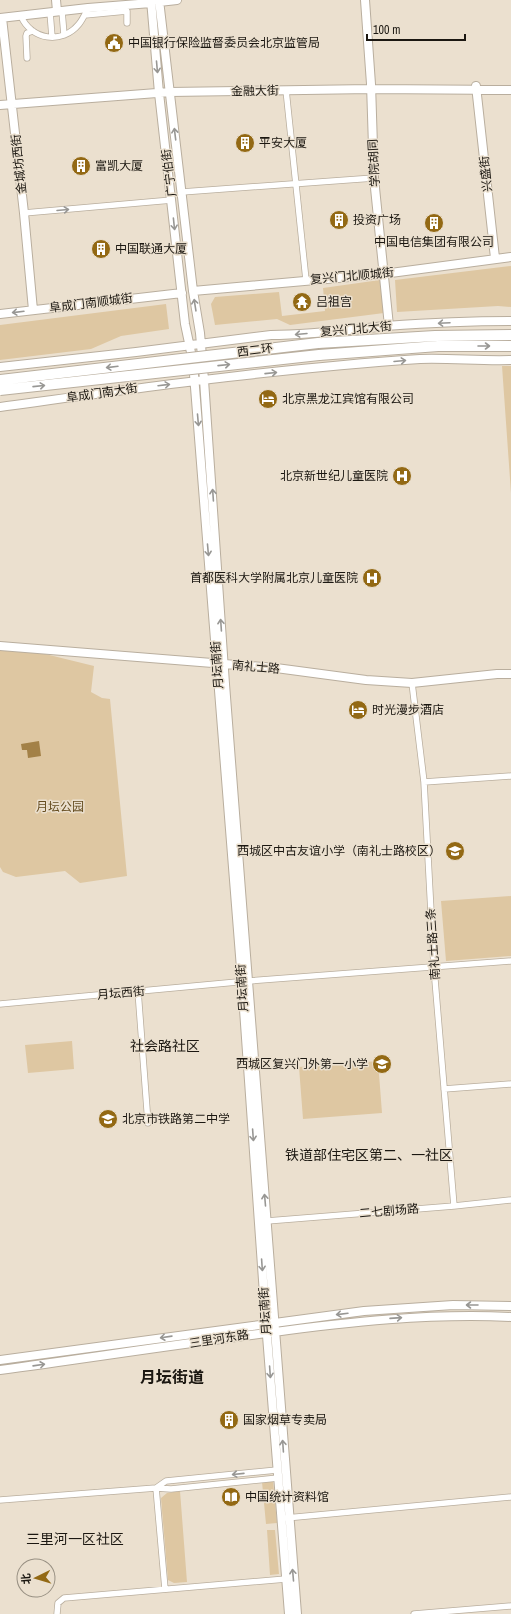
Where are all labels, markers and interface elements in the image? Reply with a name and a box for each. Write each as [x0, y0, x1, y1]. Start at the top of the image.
scale bar [367, 16, 465, 42]
text: 100 m [373, 22, 400, 38]
public building icon: 中国银行保险监督委员会北京监管局 [103, 32, 125, 54]
place label: 中国银行保险监督委员会北京监管局 [128, 35, 320, 51]
one-way arrow [153, 60, 161, 73]
street label: 金融大街 [231, 83, 279, 99]
one-way arrow [171, 128, 179, 141]
building icon: 平安大厦 [234, 132, 256, 154]
street label: 金城坊西街 [8, 133, 30, 195]
place label: 平安大厦 [259, 135, 307, 151]
street label: 学院胡同 [365, 139, 383, 187]
street label: 广宁伯街 [158, 148, 180, 198]
building icon: 富凯大厦 [70, 155, 92, 177]
street label: 兴盛街 [476, 155, 496, 193]
place label: 富凯大厦 [95, 158, 143, 174]
one-way arrow [56, 206, 69, 214]
building icon: 投资广场 [328, 209, 350, 231]
place label: 投资广场 [353, 212, 401, 228]
building icon: 中国电信集团有限公司 [423, 212, 445, 234]
one-way arrow [171, 217, 178, 230]
place label: 中国电信集团有限公司 [374, 234, 494, 250]
building icon: 中国联通大厦 [90, 238, 112, 260]
place label: 中国联通大厦 [115, 241, 187, 257]
street label: 复兴门北顺城街 [309, 264, 395, 288]
street label: 阜成门南顺城街 [48, 290, 134, 316]
temple icon: 吕祖宫 [291, 291, 313, 313]
place label: 吕祖宫 [316, 294, 352, 310]
one-way arrow [191, 299, 199, 312]
one-way arrow [12, 308, 25, 316]
street label: 复兴门北大街 [319, 318, 393, 340]
one-way arrow [438, 319, 451, 326]
one-way arrow [294, 330, 307, 338]
street label: 西二环 [236, 340, 274, 360]
one-way arrow [477, 342, 490, 350]
one-way arrow [393, 358, 406, 365]
one-way arrow [217, 361, 230, 369]
one-way arrow [106, 363, 119, 370]
one-way arrow [264, 370, 277, 377]
street label: 阜成门南大街 [65, 380, 139, 406]
one-way arrow [157, 381, 170, 389]
one-way arrow [32, 382, 45, 389]
hotel icon: 北京黑龙江宾馆有限公司 [257, 388, 279, 410]
place label: 北京黑龙江宾馆有限公司 [282, 391, 414, 407]
one-way arrow [194, 413, 201, 426]
hospital icon: 北京新世纪儿童医院 [391, 465, 413, 487]
place label: 北京新世纪儿童医院 [280, 468, 388, 484]
one-way arrow [209, 489, 216, 502]
one-way arrow [204, 543, 212, 556]
hospital icon: 首都医科大学附属北京儿童医院 [361, 567, 383, 589]
place label: 首都医科大学附属北京儿童医院 [190, 570, 358, 586]
one-way arrow [218, 619, 225, 632]
street label: 月坛南街 [207, 640, 227, 690]
street label: 南礼士路 [231, 657, 281, 677]
hotel icon: 时光漫步酒店 [347, 699, 369, 721]
place label: 时光漫步酒店 [372, 702, 444, 718]
park label: 月坛公园 [36, 799, 84, 815]
school or university icon: 西城区中古友谊小学（南礼士路校区） [444, 840, 466, 862]
place label: 西城区中古友谊小学（南礼士路校区） [237, 843, 441, 859]
street label: 南礼士路三条 [423, 908, 443, 980]
street label: 月坛南街 [232, 963, 252, 1013]
street label: 月坛西街 [96, 983, 146, 1003]
district label: 社会路社区 [130, 1037, 200, 1055]
school or university icon: 西城区复兴门外第一小学 [371, 1053, 393, 1075]
place label: 西城区复兴门外第一小学 [236, 1056, 368, 1072]
school or university icon: 北京市铁路第二中学 [97, 1108, 119, 1130]
place label: 北京市铁路第二中学 [122, 1111, 230, 1127]
one-way arrow [249, 1128, 256, 1141]
district label: 铁道部住宅区第二、一社区 [285, 1146, 453, 1164]
one-way arrow [262, 1194, 269, 1207]
street label: 二七剧场路 [358, 1200, 420, 1222]
one-way arrow [259, 1258, 266, 1271]
street label: 月坛南街 [255, 1286, 275, 1336]
one-way arrow [466, 1301, 479, 1309]
one-way arrow [336, 1310, 349, 1318]
one-way arrow [389, 1315, 402, 1322]
street label: 三里河东路 [188, 1326, 250, 1352]
one-way arrow [160, 1333, 173, 1341]
one-way arrow [32, 1361, 45, 1369]
one-way arrow [266, 1365, 273, 1378]
district label: 月坛街道 [140, 1366, 204, 1388]
building icon: 国家烟草专卖局 [218, 1409, 240, 1431]
place label: 国家烟草专卖局 [243, 1412, 327, 1428]
one-way arrow [279, 1440, 286, 1453]
one-way arrow [232, 1470, 245, 1477]
library icon: 中国统计资料馆 [220, 1486, 242, 1508]
place label: 中国统计资料馆 [245, 1489, 329, 1505]
district label: 三里河一区社区 [26, 1530, 124, 1548]
north arrow [16, 1558, 56, 1598]
one-way arrow [290, 1569, 297, 1582]
text: 北 [19, 1573, 33, 1585]

